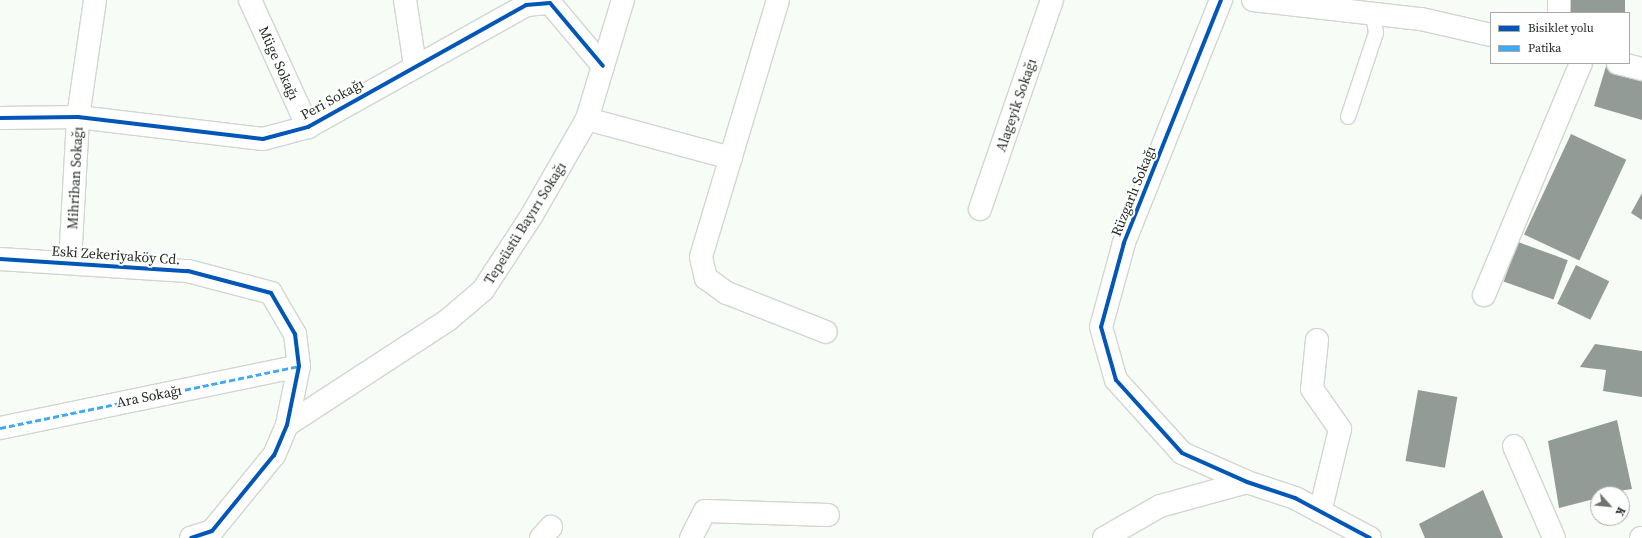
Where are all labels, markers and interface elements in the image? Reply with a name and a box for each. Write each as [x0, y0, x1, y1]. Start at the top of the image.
legend [1490, 12, 1630, 64]
text: Bisiklet yolu [1528, 20, 1594, 36]
street label: Müge Sokağı [255, 24, 303, 102]
text: Patika [1528, 40, 1561, 56]
street label: Alageyik Sokağı [992, 56, 1040, 154]
street label: Peri Sokağı [298, 75, 366, 123]
street label: Mihriban Sokağı [64, 126, 86, 230]
street label: Rüzgarlı Sokağı [1107, 143, 1159, 239]
street label: Tepeüstü Bayırı Sokağı [480, 159, 570, 287]
street label: Eski Zekeriyaköy Cd. [51, 242, 181, 268]
street label: Ara Sokağı [115, 381, 183, 411]
north arrow [1590, 486, 1630, 526]
text: K [1612, 504, 1629, 518]

